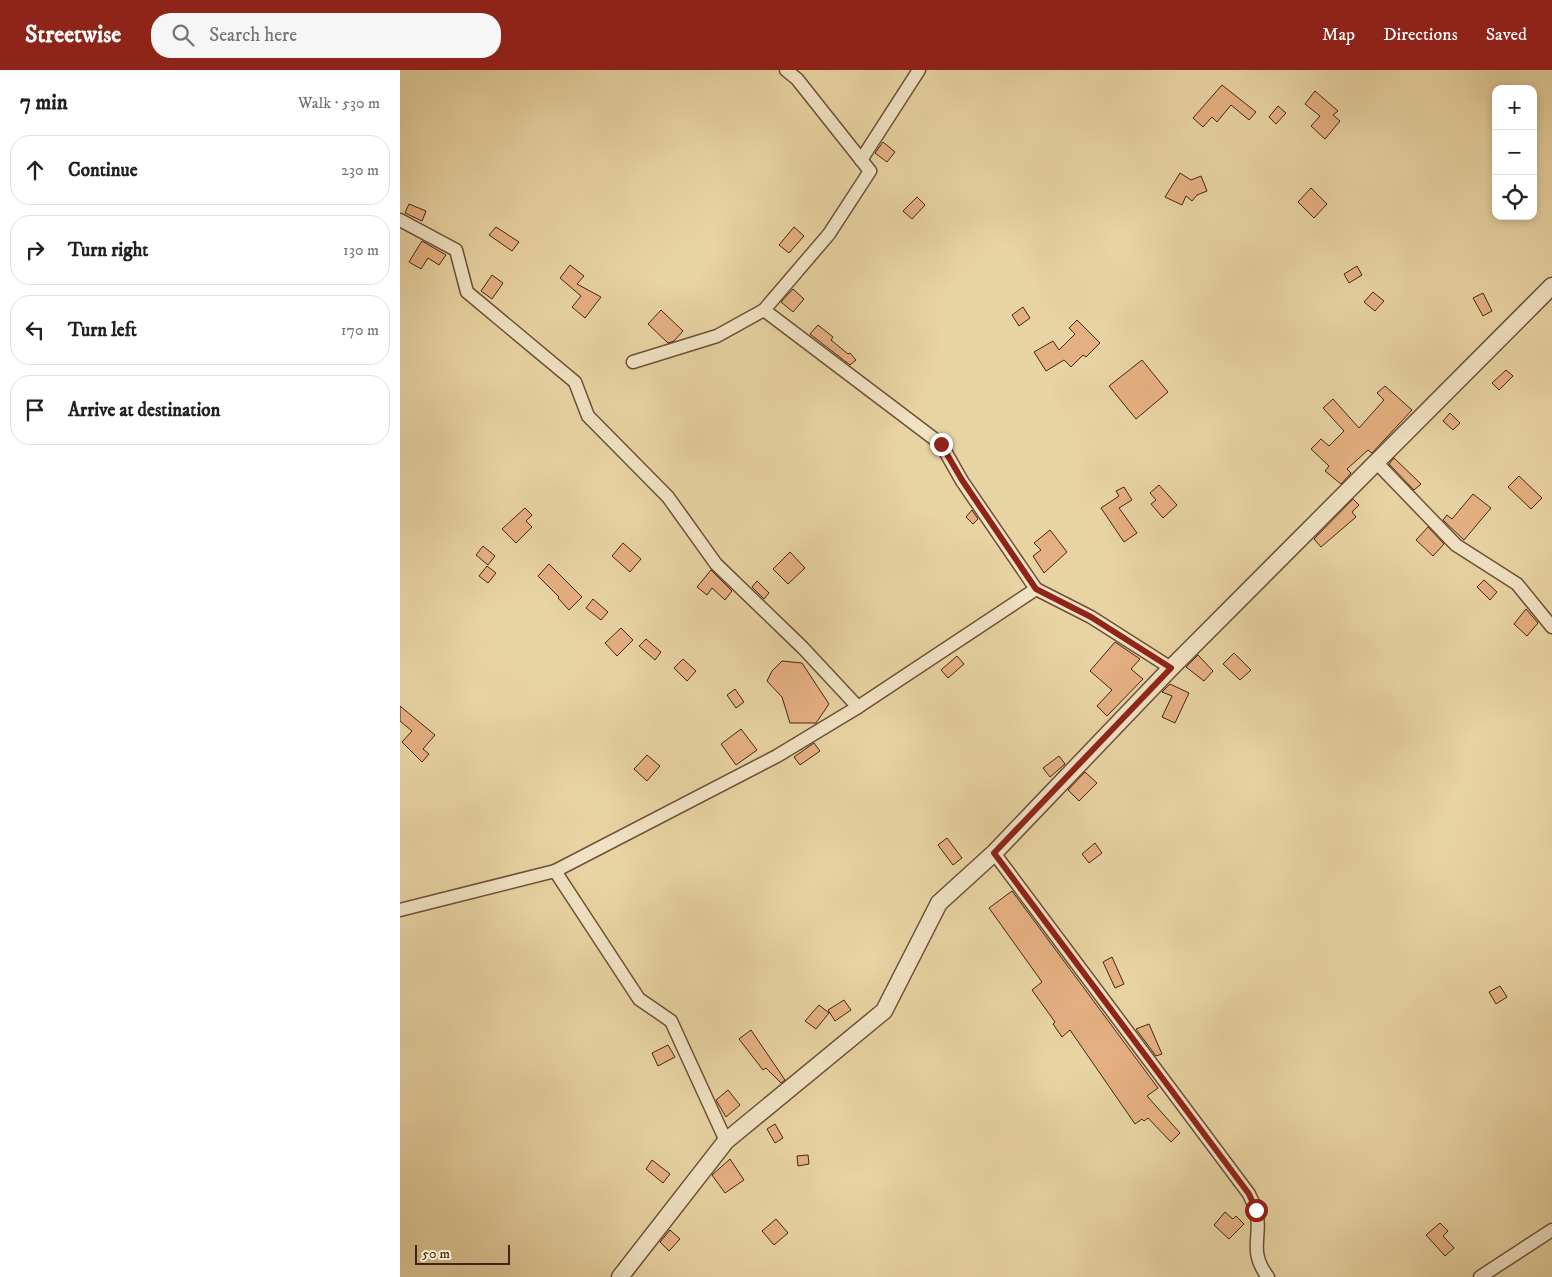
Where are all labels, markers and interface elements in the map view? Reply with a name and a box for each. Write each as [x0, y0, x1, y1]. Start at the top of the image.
search box [151, 13, 501, 58]
text: Streetwise [25, 20, 121, 50]
icon: search [169, 21, 197, 49]
text: Search here [209, 24, 297, 47]
text: Map [1322, 24, 1355, 46]
text: Directions [1383, 24, 1458, 46]
text: Saved [1486, 24, 1527, 46]
map controls [1492, 85, 1537, 220]
button: + [1492, 85, 1537, 130]
text: 7 min [20, 90, 68, 116]
text: Walk · 530 m [298, 93, 380, 113]
button: − [1492, 130, 1537, 175]
icon: ahead [21, 156, 49, 184]
text: Continue [68, 159, 138, 182]
text: 230 m [341, 160, 379, 180]
button: locate [1492, 175, 1537, 220]
icon: right [21, 236, 49, 264]
text: Turn right [68, 239, 148, 262]
text: 130 m [343, 240, 379, 260]
icon: left [21, 316, 49, 344]
text: Turn left [68, 319, 137, 342]
text: 170 m [341, 320, 379, 340]
icon: arrive [21, 396, 49, 424]
text: Arrive at destination [68, 399, 220, 422]
route end [930, 433, 953, 456]
route start [1245, 1199, 1268, 1222]
scale bar [415, 1242, 510, 1265]
text: 50 m [422, 1245, 450, 1263]

